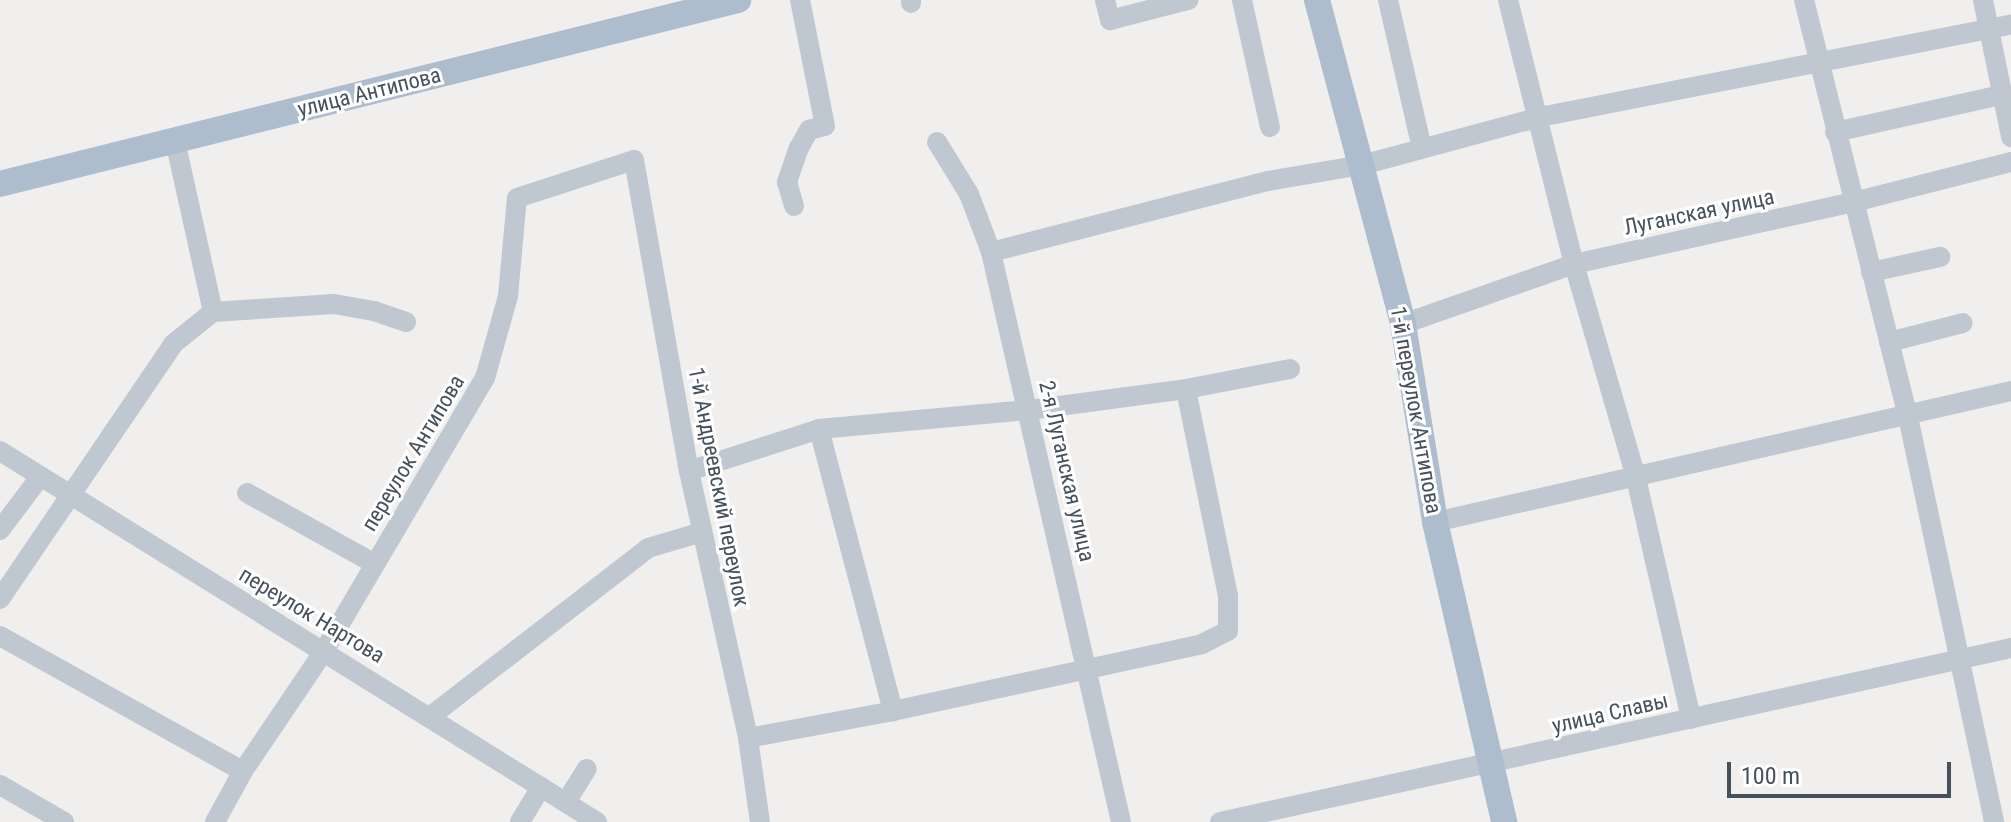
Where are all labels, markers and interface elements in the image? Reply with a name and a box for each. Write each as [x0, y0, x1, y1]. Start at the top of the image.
street label: улица Антипова [295, 61, 443, 123]
street label: Луганская улица [1622, 183, 1776, 241]
street label: 1-й переулок Антипова [1385, 304, 1447, 516]
street label: 1-й Андреевский переулок [683, 365, 755, 609]
street label: переулок Антипова [356, 370, 470, 536]
street label: 2-я Луганская улица [1033, 378, 1101, 564]
street label: переулок Нартова [235, 561, 389, 669]
street label: улица Славы [1549, 687, 1671, 739]
scale bar [1731, 746, 1955, 796]
text: 100 m [1741, 762, 1800, 790]

